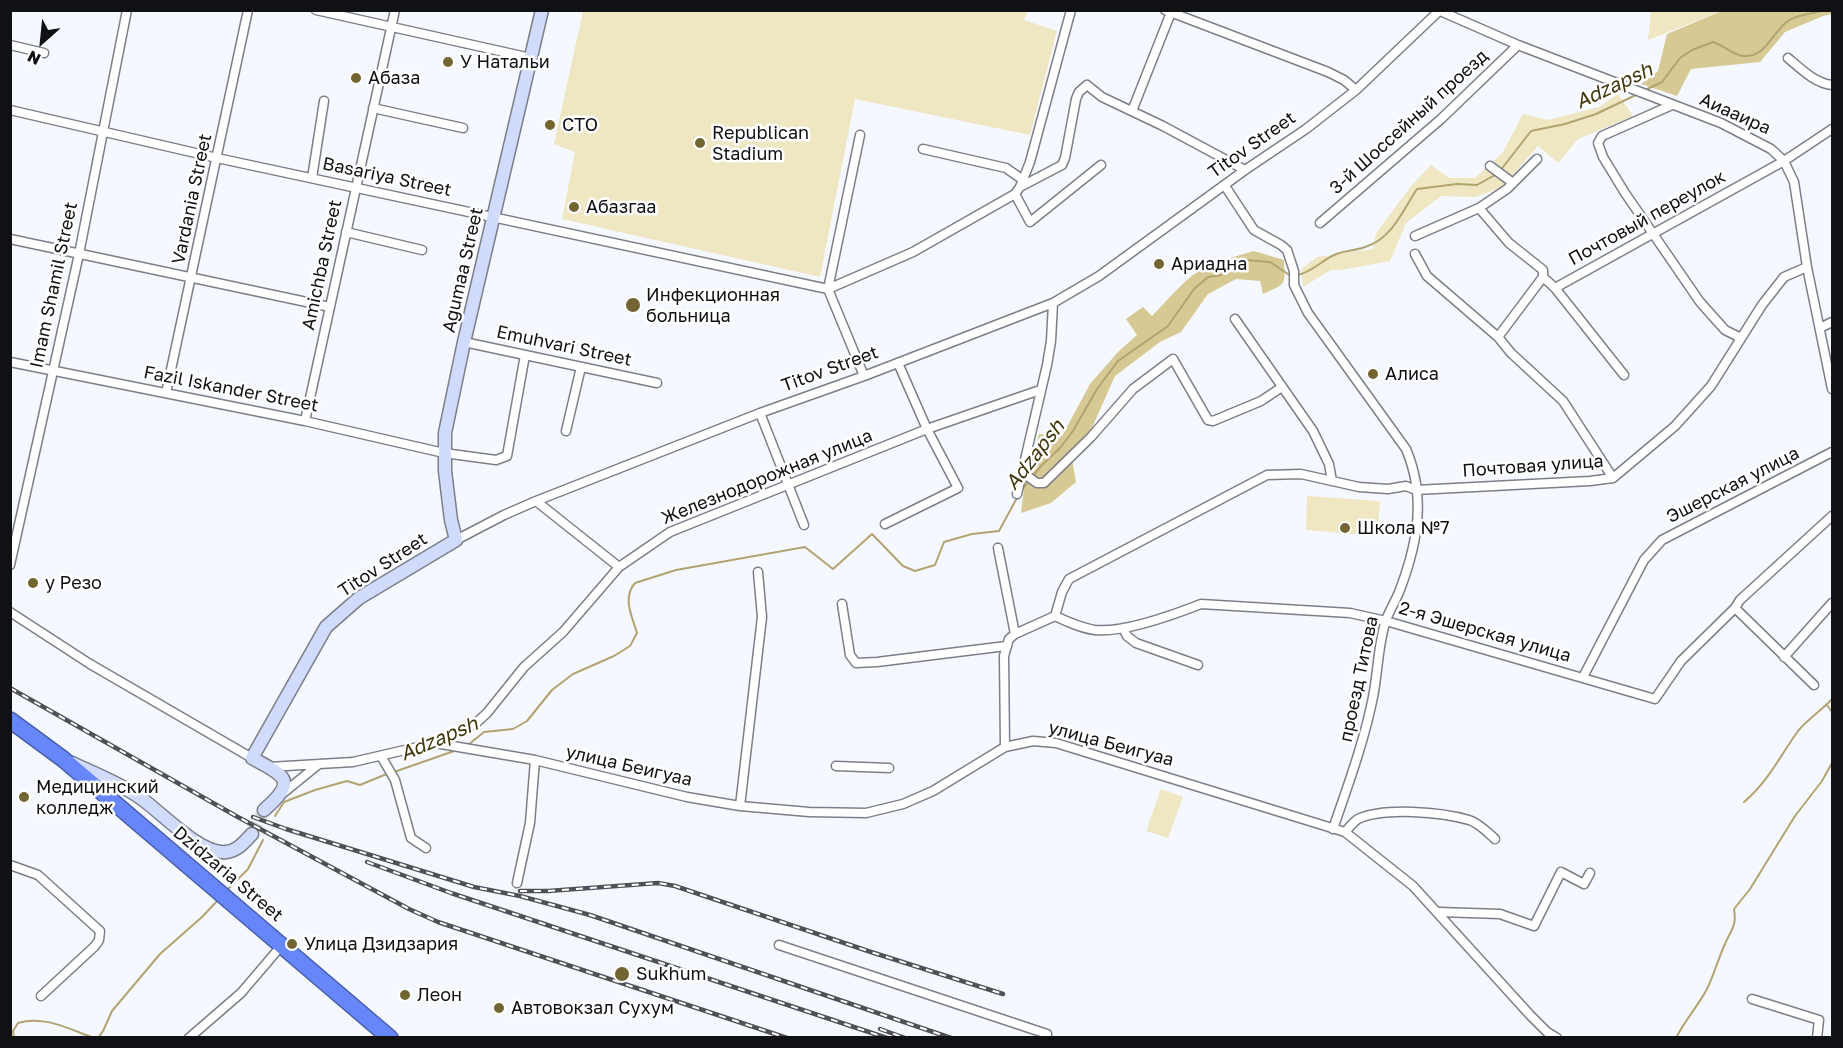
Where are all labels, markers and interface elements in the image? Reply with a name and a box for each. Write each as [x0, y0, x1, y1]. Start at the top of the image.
north arrow [12, 12, 72, 72]
street label: 3-й Шоссейный проезд [1326, 45, 1492, 199]
text: N [24, 46, 44, 70]
place label: У Натальи [460, 51, 550, 73]
marker: У Натальи [441, 55, 455, 69]
water label: Adzapsh [1572, 58, 1656, 114]
place label: Абаза [368, 67, 420, 89]
marker: Абаза [349, 71, 363, 85]
street label: Аиааира [1696, 89, 1774, 139]
street label: Titov Street [1204, 107, 1300, 183]
place label: СТО [562, 114, 598, 136]
marker: СТО [543, 118, 557, 132]
place label: Republican Stadium [712, 122, 809, 164]
street label: Vardania Street [168, 132, 216, 266]
marker: Republican Stadium [693, 136, 707, 150]
street label: Basariya Street [321, 153, 453, 201]
street label: Почтовый переулок [1565, 166, 1729, 270]
place label: Абазгаа [586, 196, 656, 218]
street label: Amichba Street [298, 198, 346, 332]
street label: Imam Shamil Street [26, 200, 82, 370]
marker: Абазгаа [567, 200, 581, 214]
street label: Agumaa Street [438, 205, 488, 335]
place label: Ариадна [1171, 253, 1247, 275]
marker: Ариадна [1152, 257, 1166, 271]
place label: Инфекционная больница [646, 284, 780, 326]
marker: Инфекционная больница [624, 296, 642, 314]
street label: Emuhvari Street [494, 321, 634, 371]
street label: Titov Street [779, 341, 881, 397]
street label: Fazil Iskander Street [142, 361, 320, 417]
place label: Алиса [1385, 363, 1439, 385]
marker: Алиса [1366, 367, 1380, 381]
water label: Adzapsh [1000, 415, 1070, 495]
street label: Железнодорожная улица [658, 425, 876, 529]
street label: Эшерская улица [1663, 442, 1803, 528]
street label: Почтовая улица [1462, 450, 1604, 482]
place label: Школа №7 [1357, 517, 1450, 539]
marker: Школа №7 [1338, 521, 1352, 535]
street label: Titov Street [335, 528, 431, 602]
place label: у Резо [45, 572, 102, 594]
marker: у Резо [26, 576, 40, 590]
street label: 2-я Эшерская улица [1396, 597, 1574, 667]
street label: проезд Титова [1335, 614, 1383, 744]
water label: Adzapsh [396, 712, 482, 766]
street label: улица Беигуаа [1046, 717, 1176, 771]
street label: улица Беигуаа [564, 741, 694, 791]
place label: Медицинский колледж [36, 776, 159, 818]
marker: Медицинский колледж [17, 790, 31, 804]
street label: Dzidzaria Street [169, 822, 287, 926]
place label: Улица Дзидзария [304, 933, 458, 955]
marker: Улица Дзидзария [285, 937, 299, 951]
place label: Sukhum [636, 963, 706, 985]
marker: Sukhum [613, 965, 631, 983]
place label: Леон [417, 984, 462, 1006]
marker: Леон [398, 988, 412, 1002]
place label: Автовокзал Сухум [511, 997, 674, 1019]
marker: Автовокзал Сухум [492, 1001, 506, 1015]

